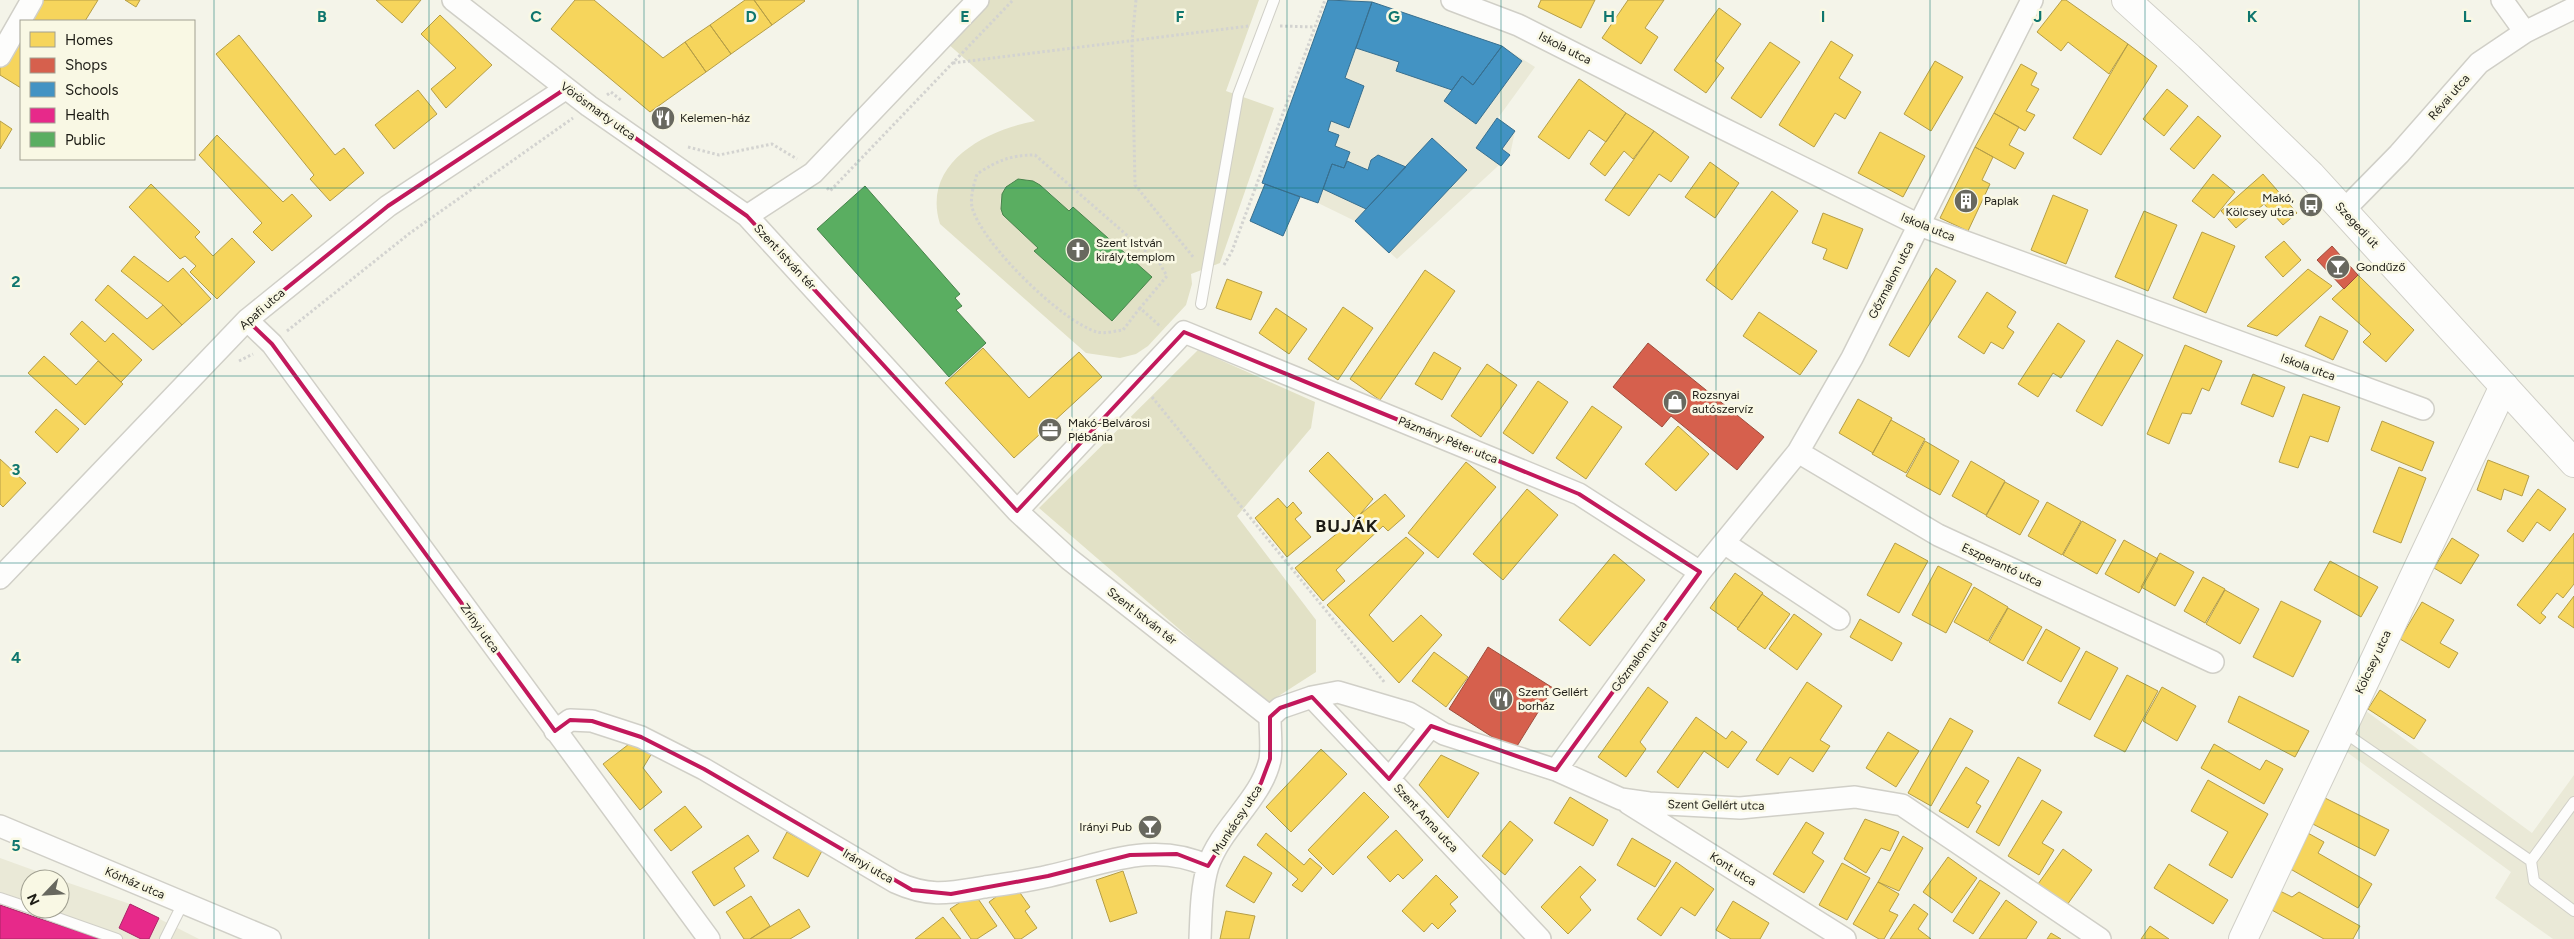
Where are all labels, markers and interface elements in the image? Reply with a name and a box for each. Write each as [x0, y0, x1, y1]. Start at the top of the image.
text: B [317, 7, 327, 26]
text: C [530, 7, 542, 26]
text: D [745, 7, 757, 26]
text: E [960, 7, 970, 26]
text: F [1176, 7, 1185, 26]
text: G [1388, 7, 1400, 26]
text: H [1603, 7, 1615, 26]
text: I [1821, 7, 1825, 26]
text: J [2034, 7, 2042, 26]
text: K [2247, 7, 2258, 26]
text: L [2463, 7, 2472, 26]
legend [20, 20, 195, 160]
street label: Iskola utca [1536, 29, 1594, 67]
text: Homes [65, 31, 113, 49]
text: Shops [65, 56, 107, 74]
street label: Révai utca [2425, 71, 2473, 123]
street label: Vörösmarty utca [558, 79, 638, 143]
text: Schools [65, 81, 118, 99]
restaurant icon: Kelemen-ház [650, 105, 676, 131]
text: Health [65, 106, 109, 124]
place label: Kelemen-ház [680, 111, 750, 125]
text: Public [65, 131, 106, 149]
building icon: Paplak [1953, 188, 1979, 214]
place label: Makó, Kölcsey utca [2226, 191, 2294, 219]
bus stop icon: Makó, Kölcsey utca [2298, 192, 2324, 218]
place label: Paplak [1984, 194, 2019, 208]
street label: Szegedi út [2332, 199, 2382, 251]
street label: Iskola utca [1899, 210, 1957, 244]
street label: Szent István tér [751, 221, 819, 293]
place label: Szent István király templom [1096, 236, 1175, 264]
church icon: Szent István király templom [1065, 237, 1091, 263]
street label: Gőzmalom utca [1865, 239, 1917, 321]
bar icon: Gondűző [2325, 254, 2351, 280]
place label: Gondűző [2356, 260, 2405, 274]
text: 2 [11, 272, 21, 291]
street label: Apafi utca [237, 286, 287, 332]
street label: Iskola utca [2279, 351, 2337, 383]
place label: Rozsnyai autószervíz [1692, 388, 1753, 416]
shop icon: Rozsnyai autószervíz [1662, 389, 1688, 415]
street label: Pázmány Péter utca [1396, 414, 1500, 466]
place label: Makó-Belvárosi Plébánia [1068, 416, 1150, 444]
office icon: Makó-Belvárosi Plébánia [1037, 417, 1063, 443]
text: 3 [12, 460, 21, 479]
district label: BUJÁK [1315, 515, 1379, 537]
street label: Eszperantó utca [1959, 540, 2045, 590]
street label: Szent István tér [1104, 585, 1180, 647]
street label: Zrínyi utca [458, 601, 502, 655]
street label: Gőzmalom utca [1608, 618, 1670, 694]
street label: Kölcsey utca [2352, 628, 2394, 696]
text: 4 [11, 648, 21, 667]
place label: Szent Gellért borház [1518, 685, 1589, 713]
restaurant icon: Szent Gellért borház [1488, 686, 1514, 712]
street label: Szent Anna utca [1391, 781, 1461, 855]
street label: Munkácsy utca [1209, 782, 1265, 858]
street label: Szent Gellért utca [1667, 797, 1765, 813]
bar icon: Irányi Pub [1137, 814, 1163, 840]
place label: Irányi Pub [1079, 820, 1132, 834]
text: 5 [11, 836, 21, 855]
street label: Irányi utca [840, 846, 896, 886]
street label: Kont utca [1707, 849, 1759, 889]
street label: Kórház utca [103, 864, 167, 902]
north arrow [20, 869, 70, 919]
text: N [24, 891, 44, 908]

